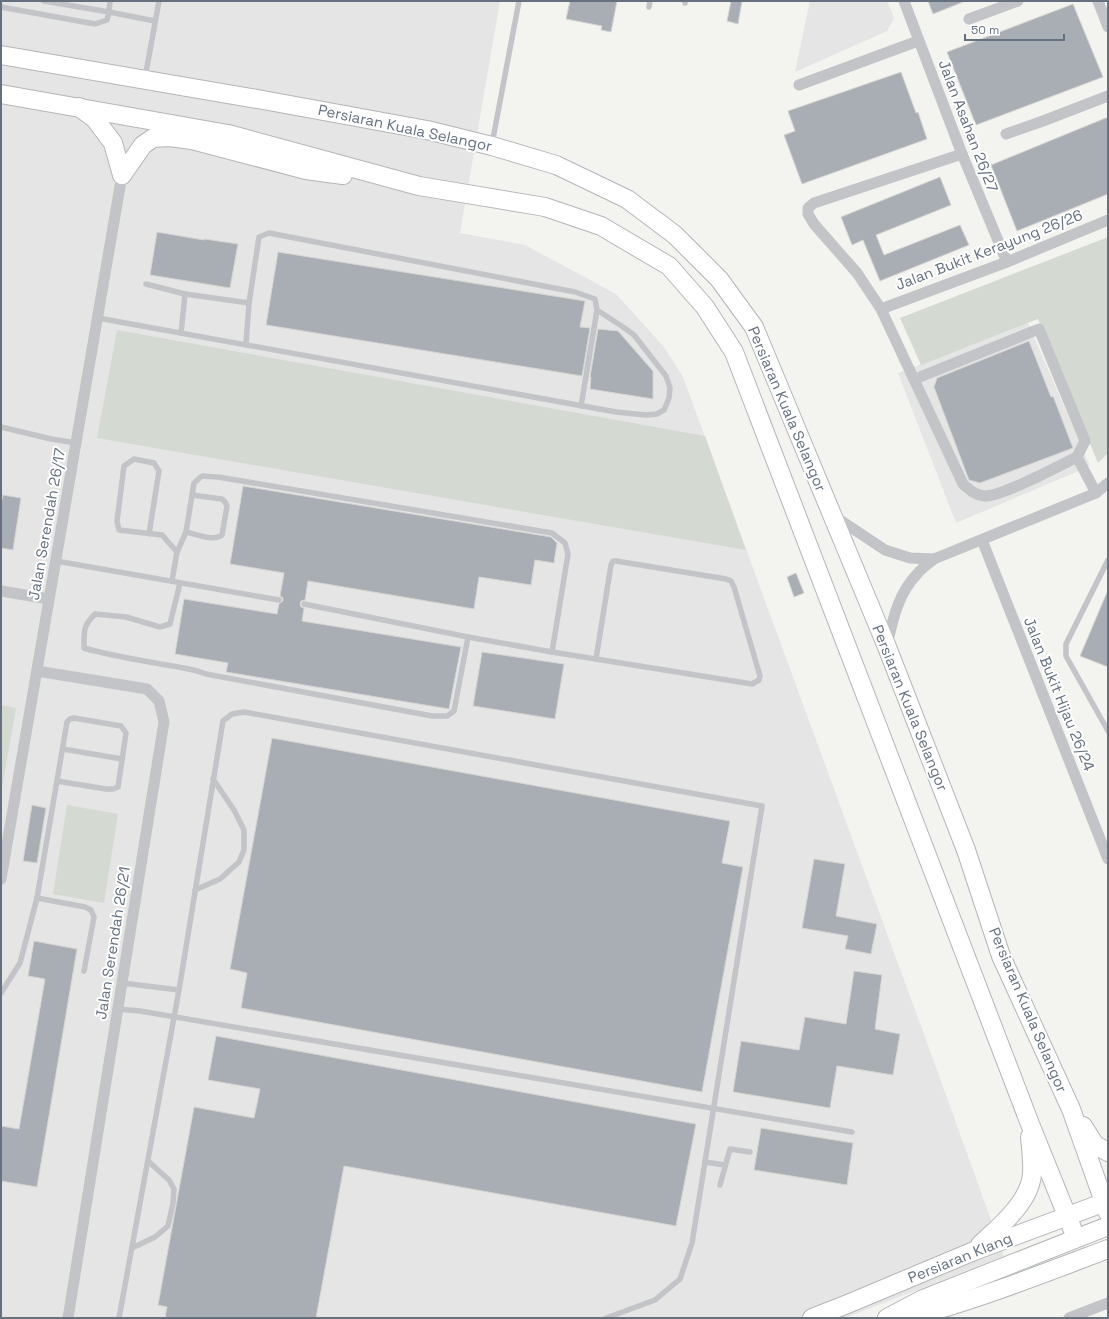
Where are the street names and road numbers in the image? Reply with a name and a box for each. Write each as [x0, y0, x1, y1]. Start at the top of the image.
street label: Jalan Asahan 26/27 [934, 57, 1002, 195]
street label: Persiaran Kuala Selangor [316, 100, 494, 155]
street label: Jalan Bukit Kerayung 26/26 [893, 205, 1085, 294]
street label: Persiaran Kuala Selangor [744, 323, 831, 495]
street label: Jalan Serendah 26/17 [24, 446, 69, 601]
street label: Jalan Bukit Hijau 26/24 [1020, 614, 1099, 774]
street label: Persiaran Kuala Selangor [868, 622, 953, 794]
street label: Jalan Serendah 26/21 [91, 865, 134, 1021]
street label: Persiaran Kuala Selangor [985, 924, 1072, 1096]
street label: Persiaran Klang [905, 1228, 1015, 1287]

